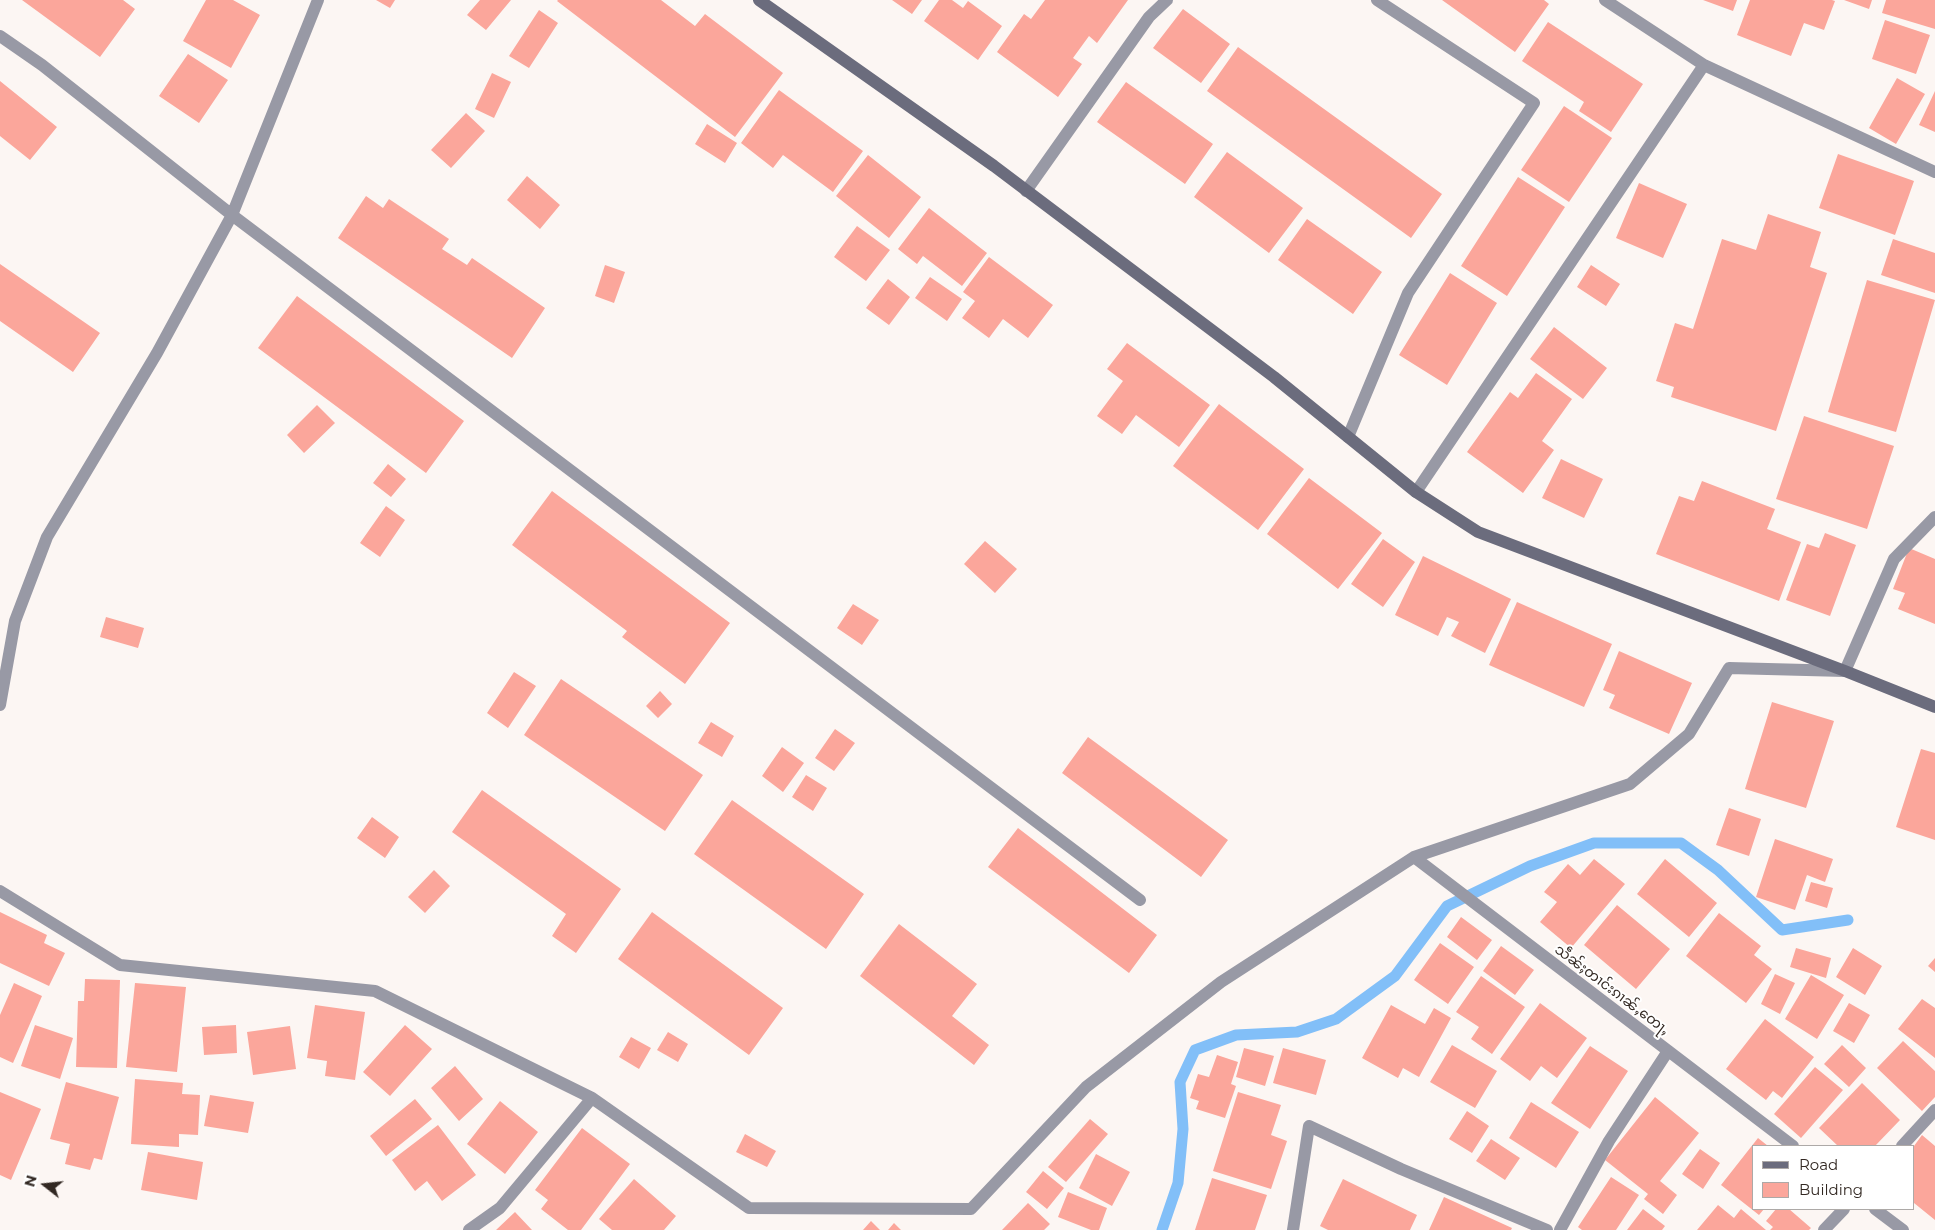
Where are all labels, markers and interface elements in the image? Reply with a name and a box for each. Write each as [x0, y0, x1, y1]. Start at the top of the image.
street label: သဵၼ်ႈတၢင်းၵၢၼ်ႇတေႃႇ [1551, 941, 1673, 1039]
legend [1752, 1145, 1915, 1210]
text: Road [1799, 1155, 1838, 1174]
north arrow [20, 1160, 70, 1210]
text: N [20, 1173, 41, 1189]
text: Building [1799, 1180, 1863, 1199]

